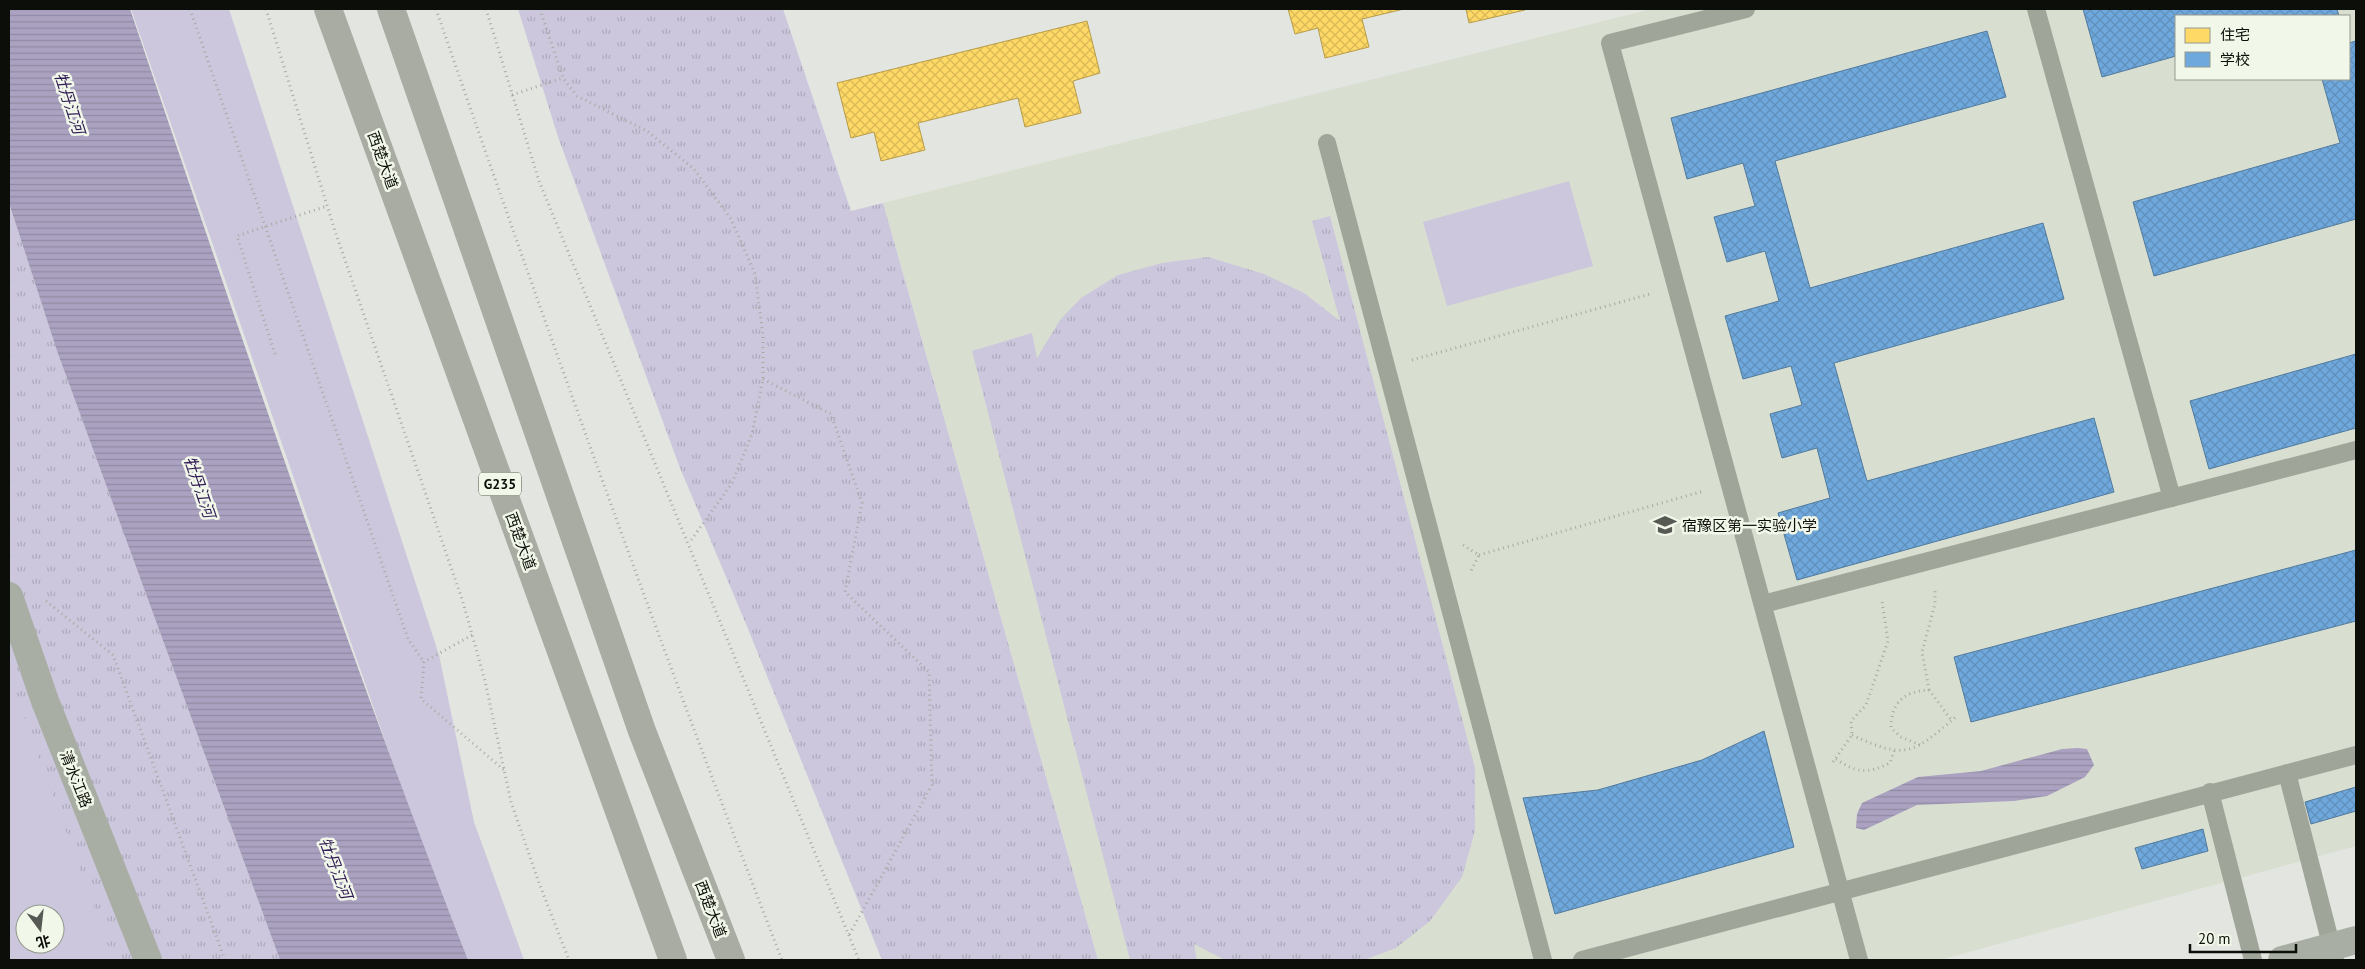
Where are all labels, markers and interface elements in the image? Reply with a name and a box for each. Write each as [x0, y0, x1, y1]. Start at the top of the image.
legend [2175, 15, 2350, 80]
text: 住宅 [2220, 25, 2250, 44]
text: 学校 [2220, 50, 2250, 69]
water label: 牡丹江河 [51, 69, 90, 139]
street label: 西楚大道 [364, 129, 402, 191]
water label: 牡丹江河 [180, 453, 221, 523]
road number: G235 [479, 472, 521, 496]
street label: 西楚大道 [502, 510, 540, 572]
school or university icon: 宿豫区第一实验小学 [1652, 512, 1678, 538]
place label: 宿豫区第一实验小学 [1682, 516, 1817, 535]
street label: 清水江路 [56, 748, 96, 810]
water label: 牡丹江河 [315, 835, 358, 904]
street label: 西楚大道 [691, 878, 731, 940]
north arrow [15, 904, 65, 954]
scale bar [2190, 922, 2296, 954]
text: 20 m [2198, 929, 2231, 948]
text: 北 [34, 931, 52, 952]

